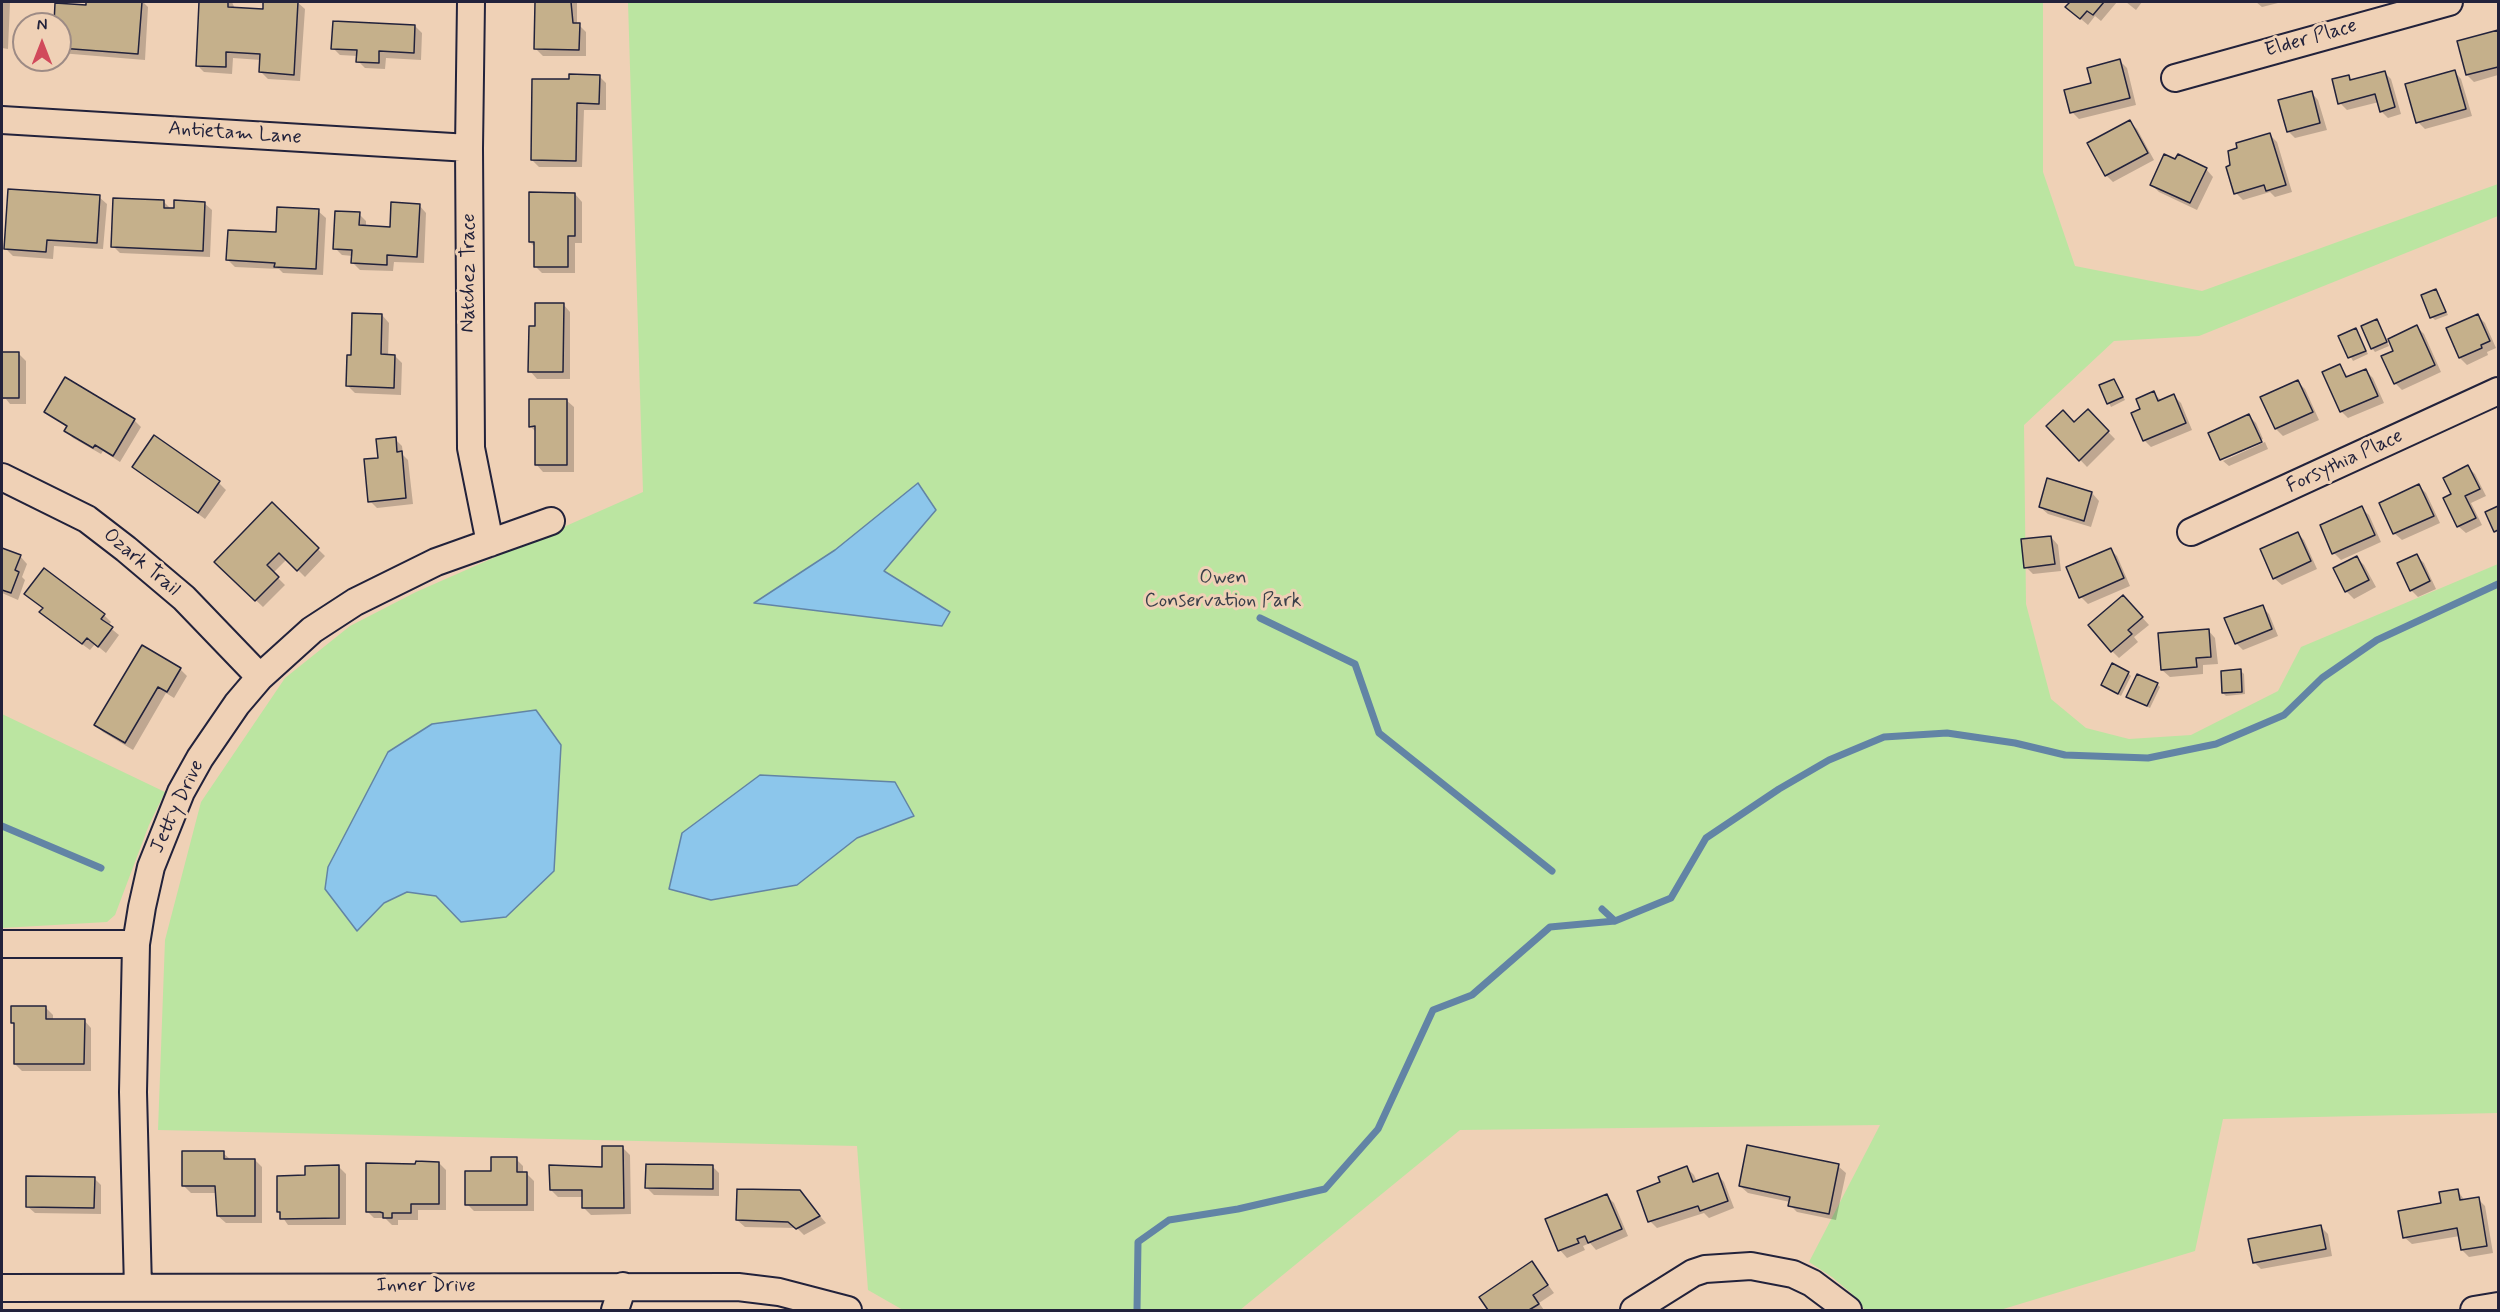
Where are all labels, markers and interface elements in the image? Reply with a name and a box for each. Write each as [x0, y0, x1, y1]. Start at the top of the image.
north arrow [12, 12, 72, 72]
street label: Elder Place [2262, 14, 2360, 64]
text: N [37, 15, 47, 36]
street label: Antietam Lane [168, 117, 302, 151]
street label: Natchez Trace [458, 213, 482, 333]
street label: Forsythia Place [2283, 425, 2407, 499]
street label: Ozark Trail [98, 524, 184, 602]
park label: Owen Conservation Park [1144, 567, 1302, 614]
street label: Jetty Drive [146, 757, 210, 857]
street label: Inner Drive [376, 1275, 476, 1299]

